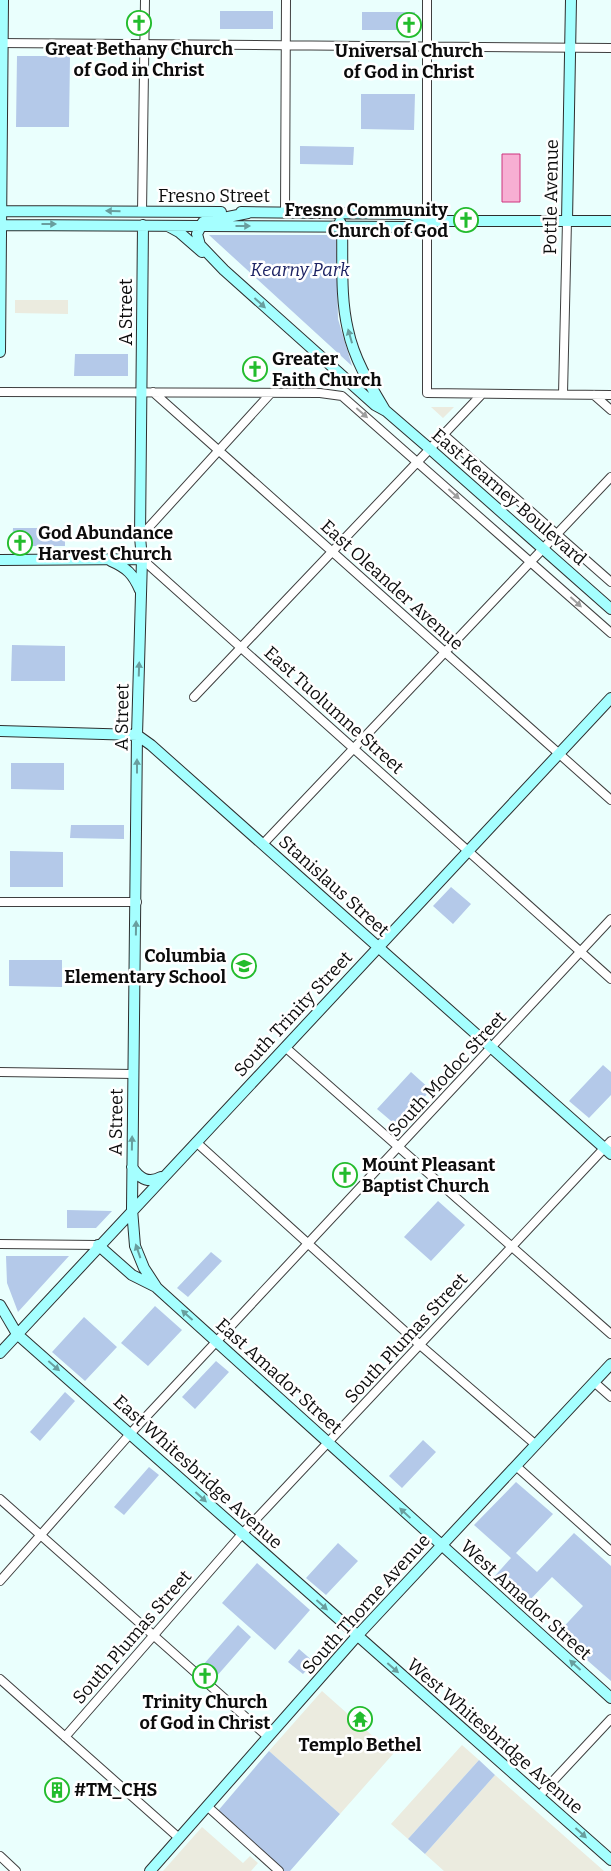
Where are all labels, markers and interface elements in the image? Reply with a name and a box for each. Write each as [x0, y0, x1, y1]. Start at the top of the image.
church icon: Great Bethany Church of God in Christ [126, 10, 152, 36]
church icon: Universal Church of God in Christ [396, 12, 422, 38]
place label: Great Bethany Church of God in Christ [45, 38, 234, 81]
place label: Universal Church of God in Christ [335, 40, 484, 83]
street label: Pottle Avenue [539, 139, 563, 255]
street label: Fresno Street [158, 185, 270, 207]
place label: Fresno Community Church of God [285, 199, 449, 242]
one-way arrow [105, 207, 121, 215]
church icon: Fresno Community Church of God [453, 207, 479, 233]
one-way arrow [41, 220, 57, 228]
one-way arrow [235, 222, 251, 230]
park label: Kearny Park [250, 259, 350, 281]
street label: A Street [115, 278, 137, 346]
one-way arrow [254, 297, 267, 308]
one-way arrow [345, 328, 353, 343]
place label: Greater Faith Church [272, 348, 382, 391]
church icon: Greater Faith Church [242, 356, 268, 382]
one-way arrow [356, 407, 368, 419]
street label: East Kearney Boulevard [427, 424, 591, 570]
one-way arrow [448, 488, 460, 500]
street label: East Oleander Avenue [316, 515, 468, 655]
place label: God Abundance Harvest Church [38, 522, 173, 565]
church icon: God Abundance Harvest Church [7, 530, 33, 556]
one-way arrow [570, 596, 582, 607]
street label: East Tuolumne Street [260, 642, 409, 779]
one-way arrow [136, 660, 144, 676]
street label: A Street [110, 683, 134, 751]
one-way arrow [133, 757, 141, 773]
street label: Stanislaus Street [274, 831, 394, 942]
one-way arrow [132, 920, 140, 936]
place label: Columbia Elementary School [64, 945, 226, 988]
street label: South Trinity Street [229, 946, 357, 1081]
school or university icon: Columbia Elementary School [231, 953, 257, 979]
street label: South Modoc Street [383, 1006, 511, 1141]
street label: A Street [104, 1088, 128, 1156]
one-way arrow [128, 1135, 136, 1151]
place label: Mount Pleasant Baptist Church [362, 1154, 495, 1197]
church icon: Mount Pleasant Baptist Church [332, 1162, 358, 1188]
one-way arrow [133, 1243, 141, 1258]
street label: South Plumas Street [340, 1268, 472, 1408]
one-way arrow [182, 1309, 194, 1321]
street label: East Amador Street [211, 1314, 347, 1439]
one-way arrow [47, 1360, 59, 1372]
street label: East Whitesbridge Avenue [109, 1390, 287, 1554]
one-way arrow [195, 1491, 207, 1503]
one-way arrow [400, 1507, 412, 1519]
street label: South Thorne Avenue [297, 1529, 435, 1679]
street label: West Amador Street [456, 1535, 596, 1665]
street label: South Plumas Street [68, 1565, 196, 1708]
one-way arrow [316, 1600, 329, 1611]
street label: West Whitesbridge Avenue [403, 1654, 587, 1818]
one-way arrow [569, 1659, 581, 1671]
one-way arrow [387, 1662, 399, 1674]
church icon: Trinity Church of God in Christ [192, 1663, 218, 1689]
place label: Trinity Church of God in Christ [140, 1691, 270, 1734]
temple icon: Templo Bethel [347, 1706, 373, 1732]
place label: Templo Bethel [299, 1734, 422, 1756]
building icon: #TM_CHS [44, 1777, 70, 1803]
place label: #TM_CHS [74, 1779, 158, 1801]
one-way arrow [574, 1827, 586, 1839]

